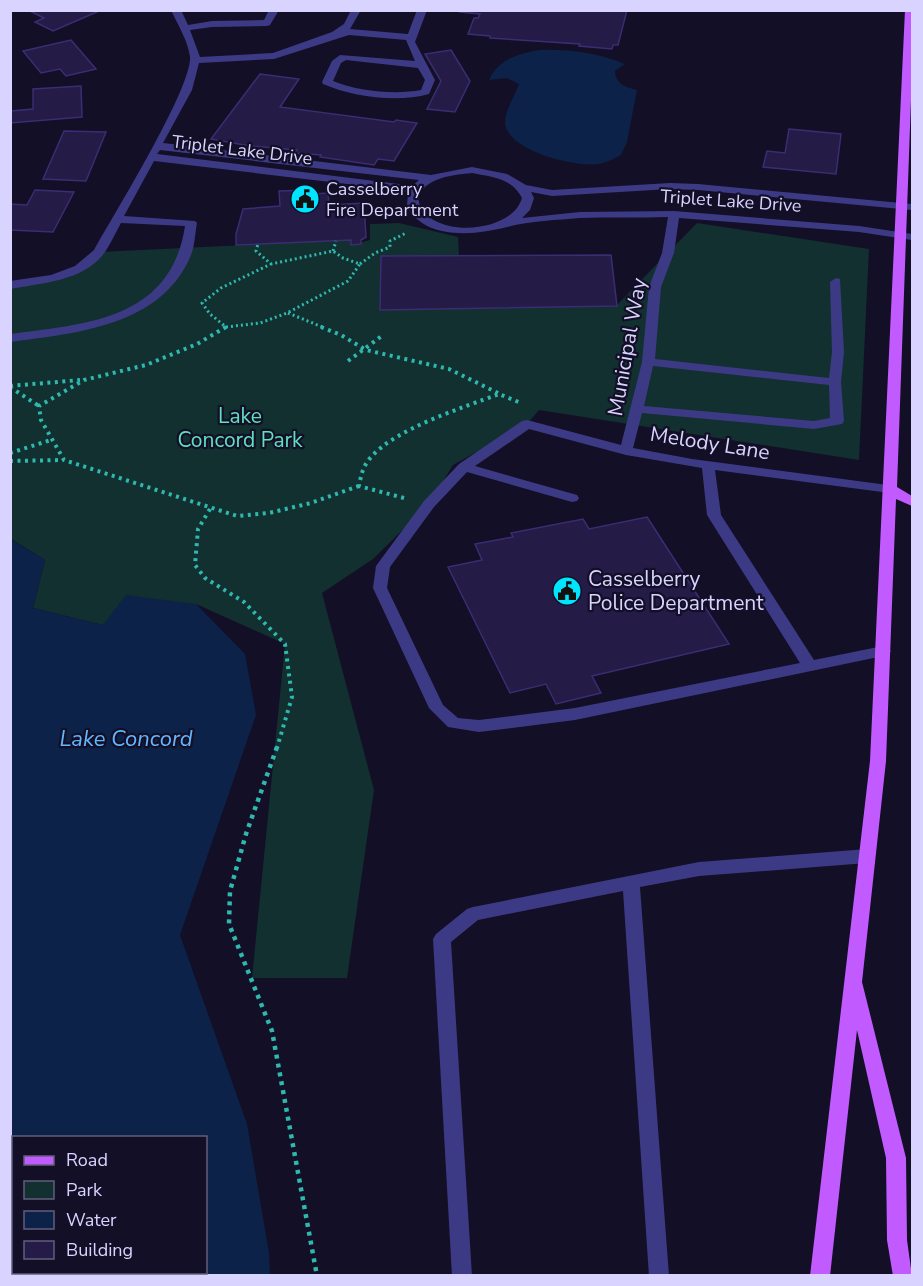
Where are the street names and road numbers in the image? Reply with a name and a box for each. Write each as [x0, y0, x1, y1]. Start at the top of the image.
street label: Triplet Lake Drive [170, 129, 314, 171]
street label: Triplet Lake Drive [660, 184, 802, 218]
street label: Municipal Way [601, 276, 653, 418]
street label: Melody Lane [648, 420, 772, 466]

